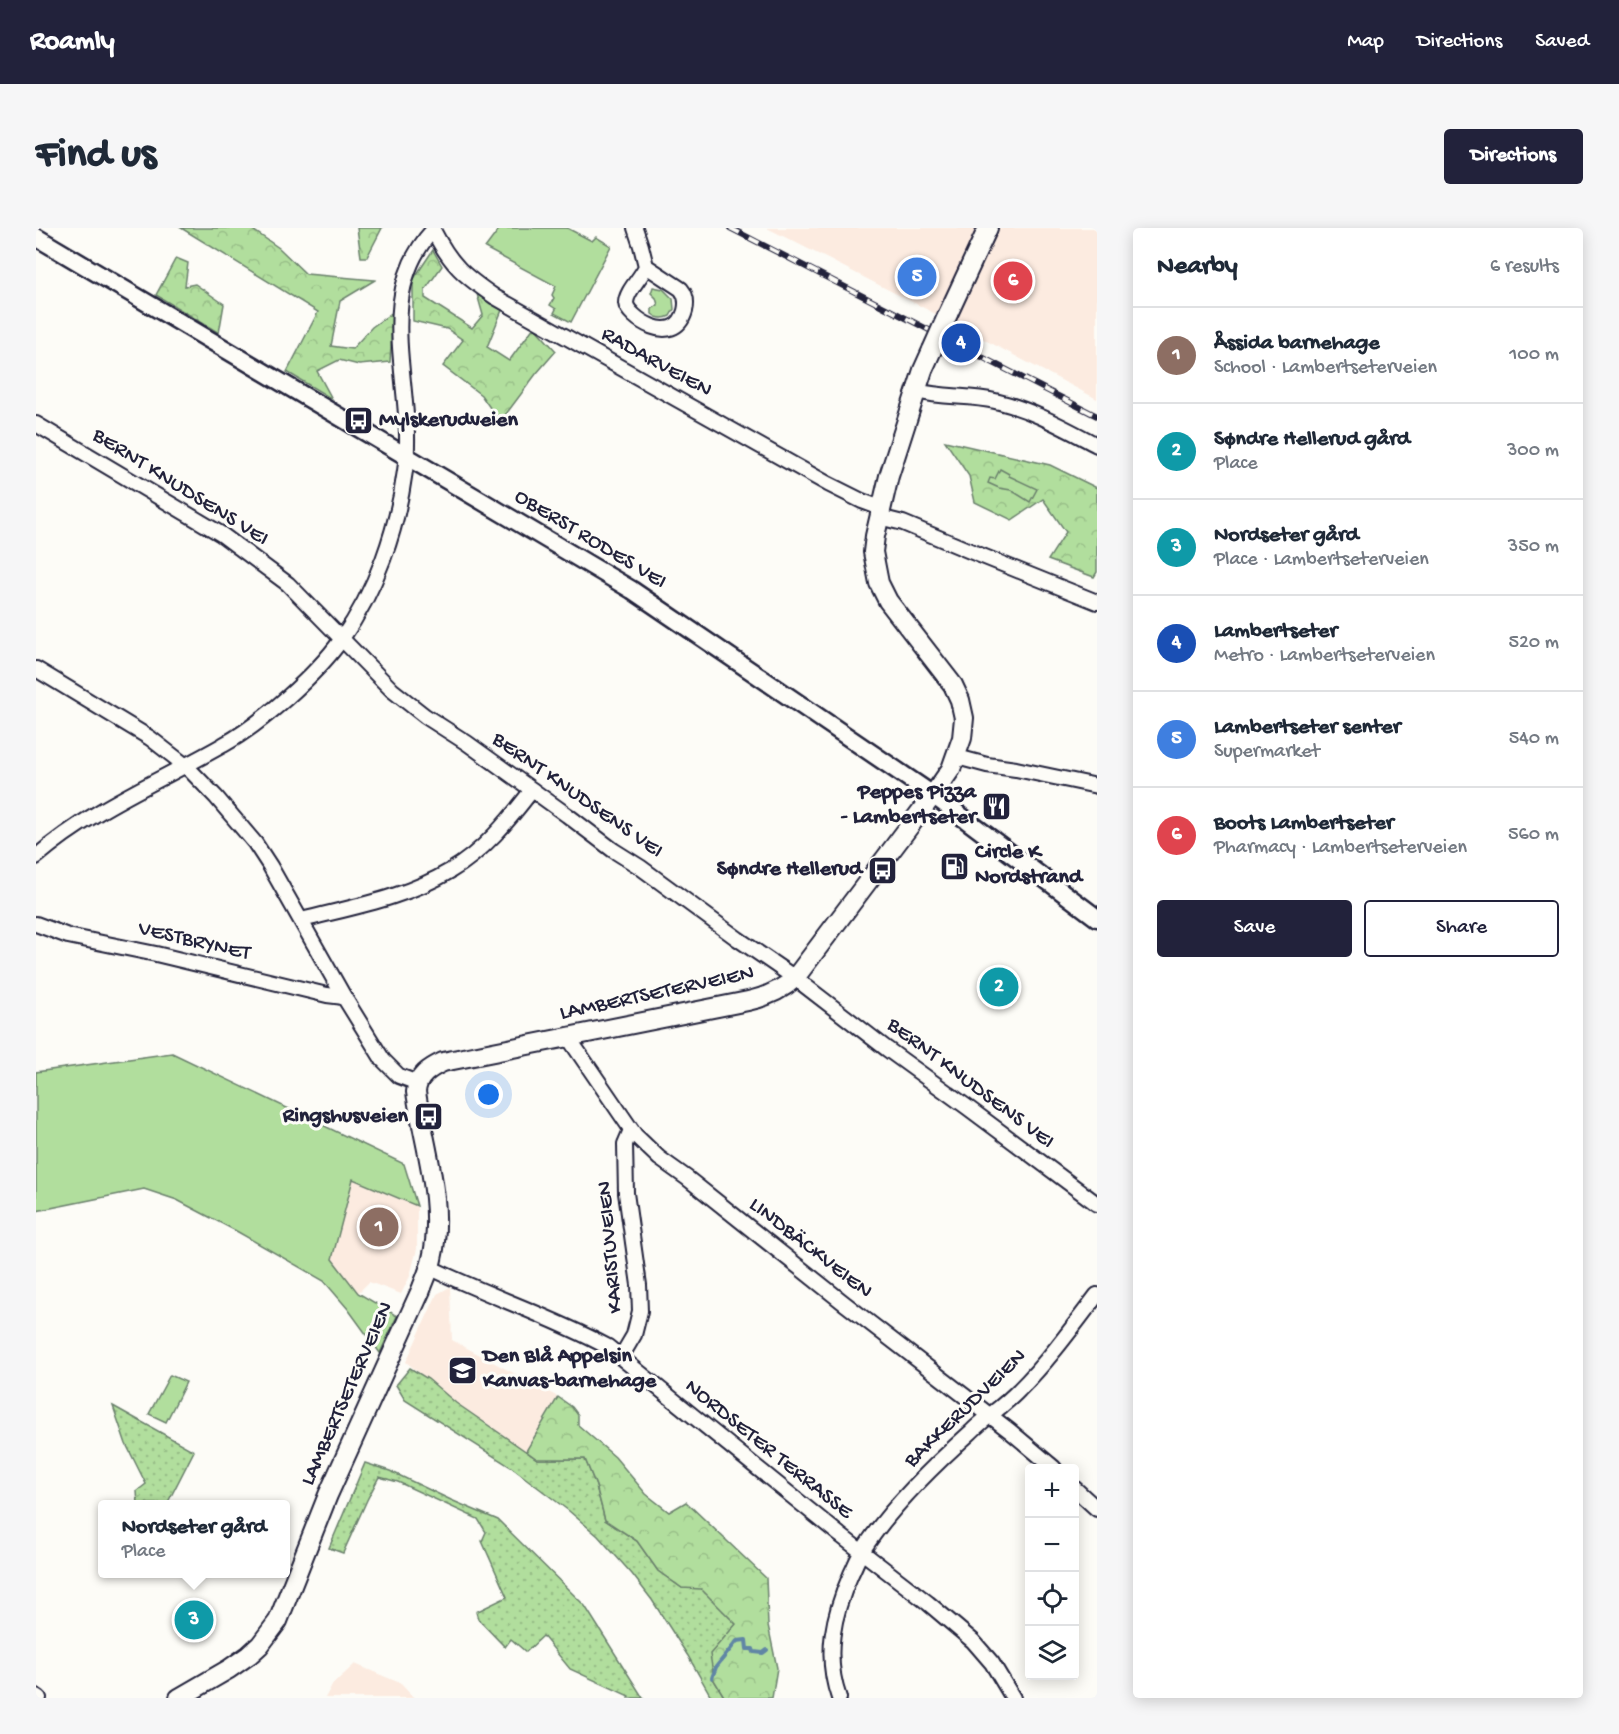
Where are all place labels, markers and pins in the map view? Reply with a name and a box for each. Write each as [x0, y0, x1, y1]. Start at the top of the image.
pin: 5 [898, 254, 936, 300]
pin: 6 [994, 259, 1032, 304]
pin: 4 [942, 320, 980, 366]
bus stop icon: Mylskerudveien [342, 405, 374, 437]
place label: Mylskerudveien [379, 408, 518, 434]
place label: Peppes Pizza - Lambertseter [841, 780, 978, 831]
restaurant icon: Peppes Pizza - Lambertseter [981, 790, 1013, 822]
place label: Circle K Nordstrand [974, 840, 1084, 891]
fuel station icon: Circle K Nordstrand [938, 850, 970, 882]
bus stop icon: Søndre Hellerud [867, 854, 899, 886]
place label: Søndre Hellerud [717, 857, 864, 883]
pin: 2 [980, 964, 1018, 1010]
bus stop icon: Ringshusveien [413, 1101, 445, 1133]
place label: Ringshusveien [282, 1104, 409, 1130]
pin: 1 [360, 1204, 398, 1250]
place label: Den Blå Appelsin Kanvas-barnehage [481, 1344, 657, 1395]
school or university icon: Den Blå Appelsin Kanvas-barnehage [446, 1354, 478, 1386]
pin: 3 [174, 1598, 214, 1642]

